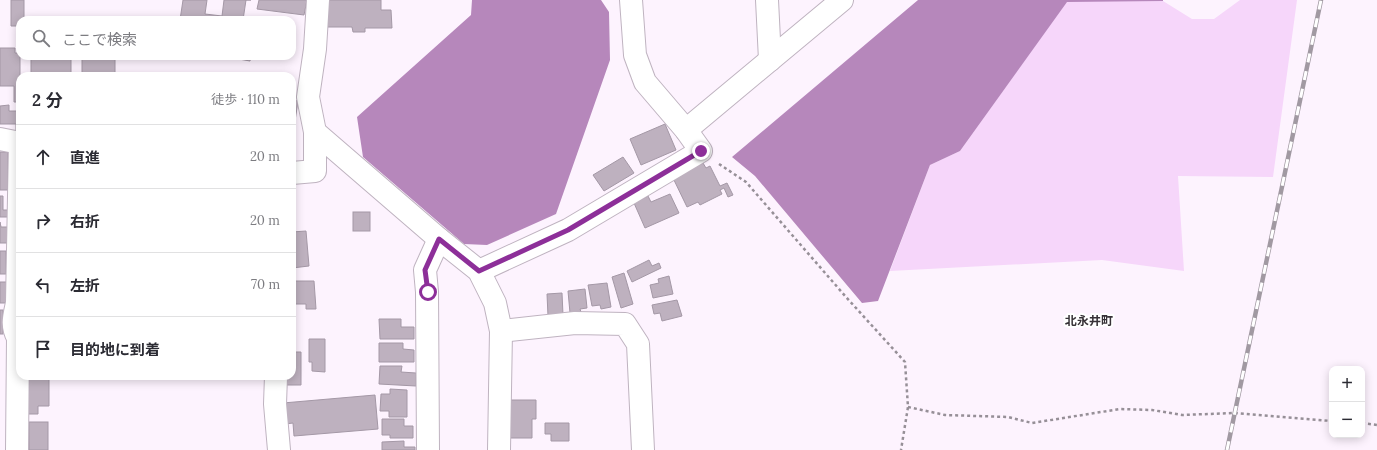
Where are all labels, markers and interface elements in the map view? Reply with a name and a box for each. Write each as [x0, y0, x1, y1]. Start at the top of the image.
search box [16, 16, 296, 60]
icon: search [30, 27, 52, 49]
text: ここで検索 [62, 30, 137, 49]
text: 2 分 [32, 89, 63, 111]
text: 徒歩 · 110 m [211, 91, 280, 108]
route end [692, 142, 710, 160]
icon: ahead [32, 146, 54, 168]
text: 直進 [70, 148, 100, 167]
text: 20 m [250, 148, 280, 165]
icon: right [32, 210, 54, 232]
text: 右折 [70, 212, 100, 231]
text: 20 m [250, 212, 280, 229]
icon: left [32, 274, 54, 296]
text: 左折 [70, 276, 100, 295]
text: 70 m [251, 276, 280, 293]
route start [419, 283, 437, 301]
district label: 北永井町 [1065, 313, 1113, 328]
icon: arrive [32, 338, 54, 360]
text: 目的地に到着 [70, 340, 160, 359]
map controls [1329, 366, 1365, 438]
button: + [1329, 366, 1365, 402]
button: − [1329, 402, 1365, 438]

